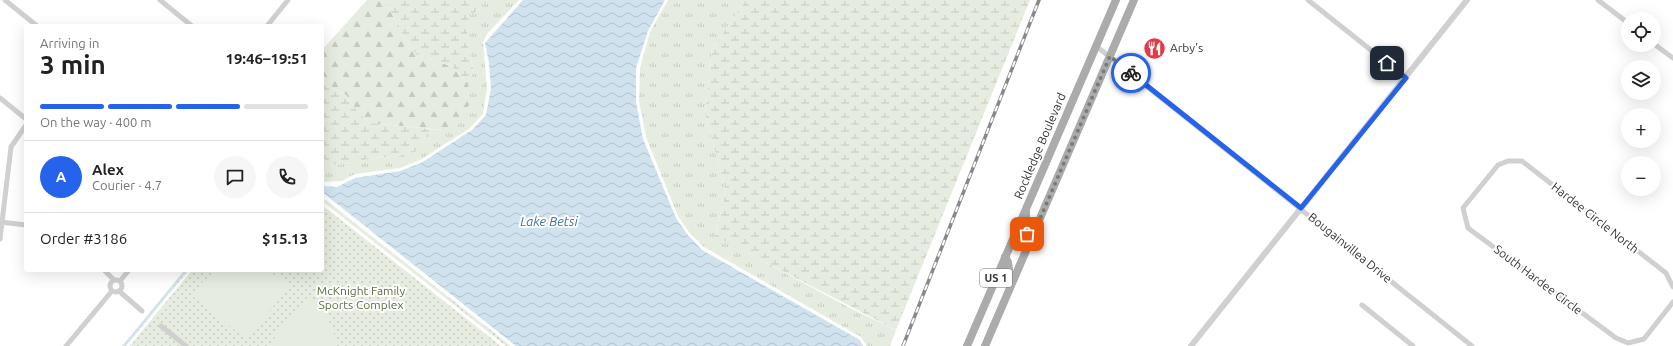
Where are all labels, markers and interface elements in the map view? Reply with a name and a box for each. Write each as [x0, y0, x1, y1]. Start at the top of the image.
map controls [1621, 12, 1661, 196]
button: locate [1621, 12, 1661, 52]
restaurant icon: Arby's [1142, 35, 1168, 61]
text: Arriving in [40, 36, 99, 50]
place label: Arby's [1170, 41, 1203, 54]
pin [1370, 46, 1404, 80]
text: 3 min [40, 50, 106, 79]
text: 19:46–19:51 [225, 50, 308, 67]
icon: home [1376, 52, 1398, 74]
courier [1111, 53, 1151, 93]
button: layers [1621, 60, 1661, 100]
icon: bike [1120, 62, 1142, 84]
street label: Rockledge Boulevard [1011, 91, 1068, 201]
button: + [1621, 108, 1661, 148]
text: On the way · 400 m [40, 115, 152, 129]
button: chat [214, 156, 256, 198]
button: phone [266, 156, 308, 198]
button: − [1621, 156, 1661, 196]
text: Alex [92, 161, 124, 178]
text: A [56, 168, 66, 185]
text: Courier · 4.7 [92, 178, 162, 192]
street label: Hardee Circle North [1549, 180, 1641, 256]
street label: Bougainvillea Drive [1306, 210, 1395, 285]
water label: Lake Betsi [520, 214, 578, 228]
pin [1010, 217, 1044, 251]
icon: bag [1016, 223, 1038, 245]
text: Order #3186 [40, 230, 127, 247]
text: $15.13 [262, 230, 308, 247]
street label: South Hardee Circle [1492, 242, 1585, 317]
road number: US 1 [980, 269, 1012, 287]
park label: McKnight Family Sports Complex [317, 284, 405, 311]

